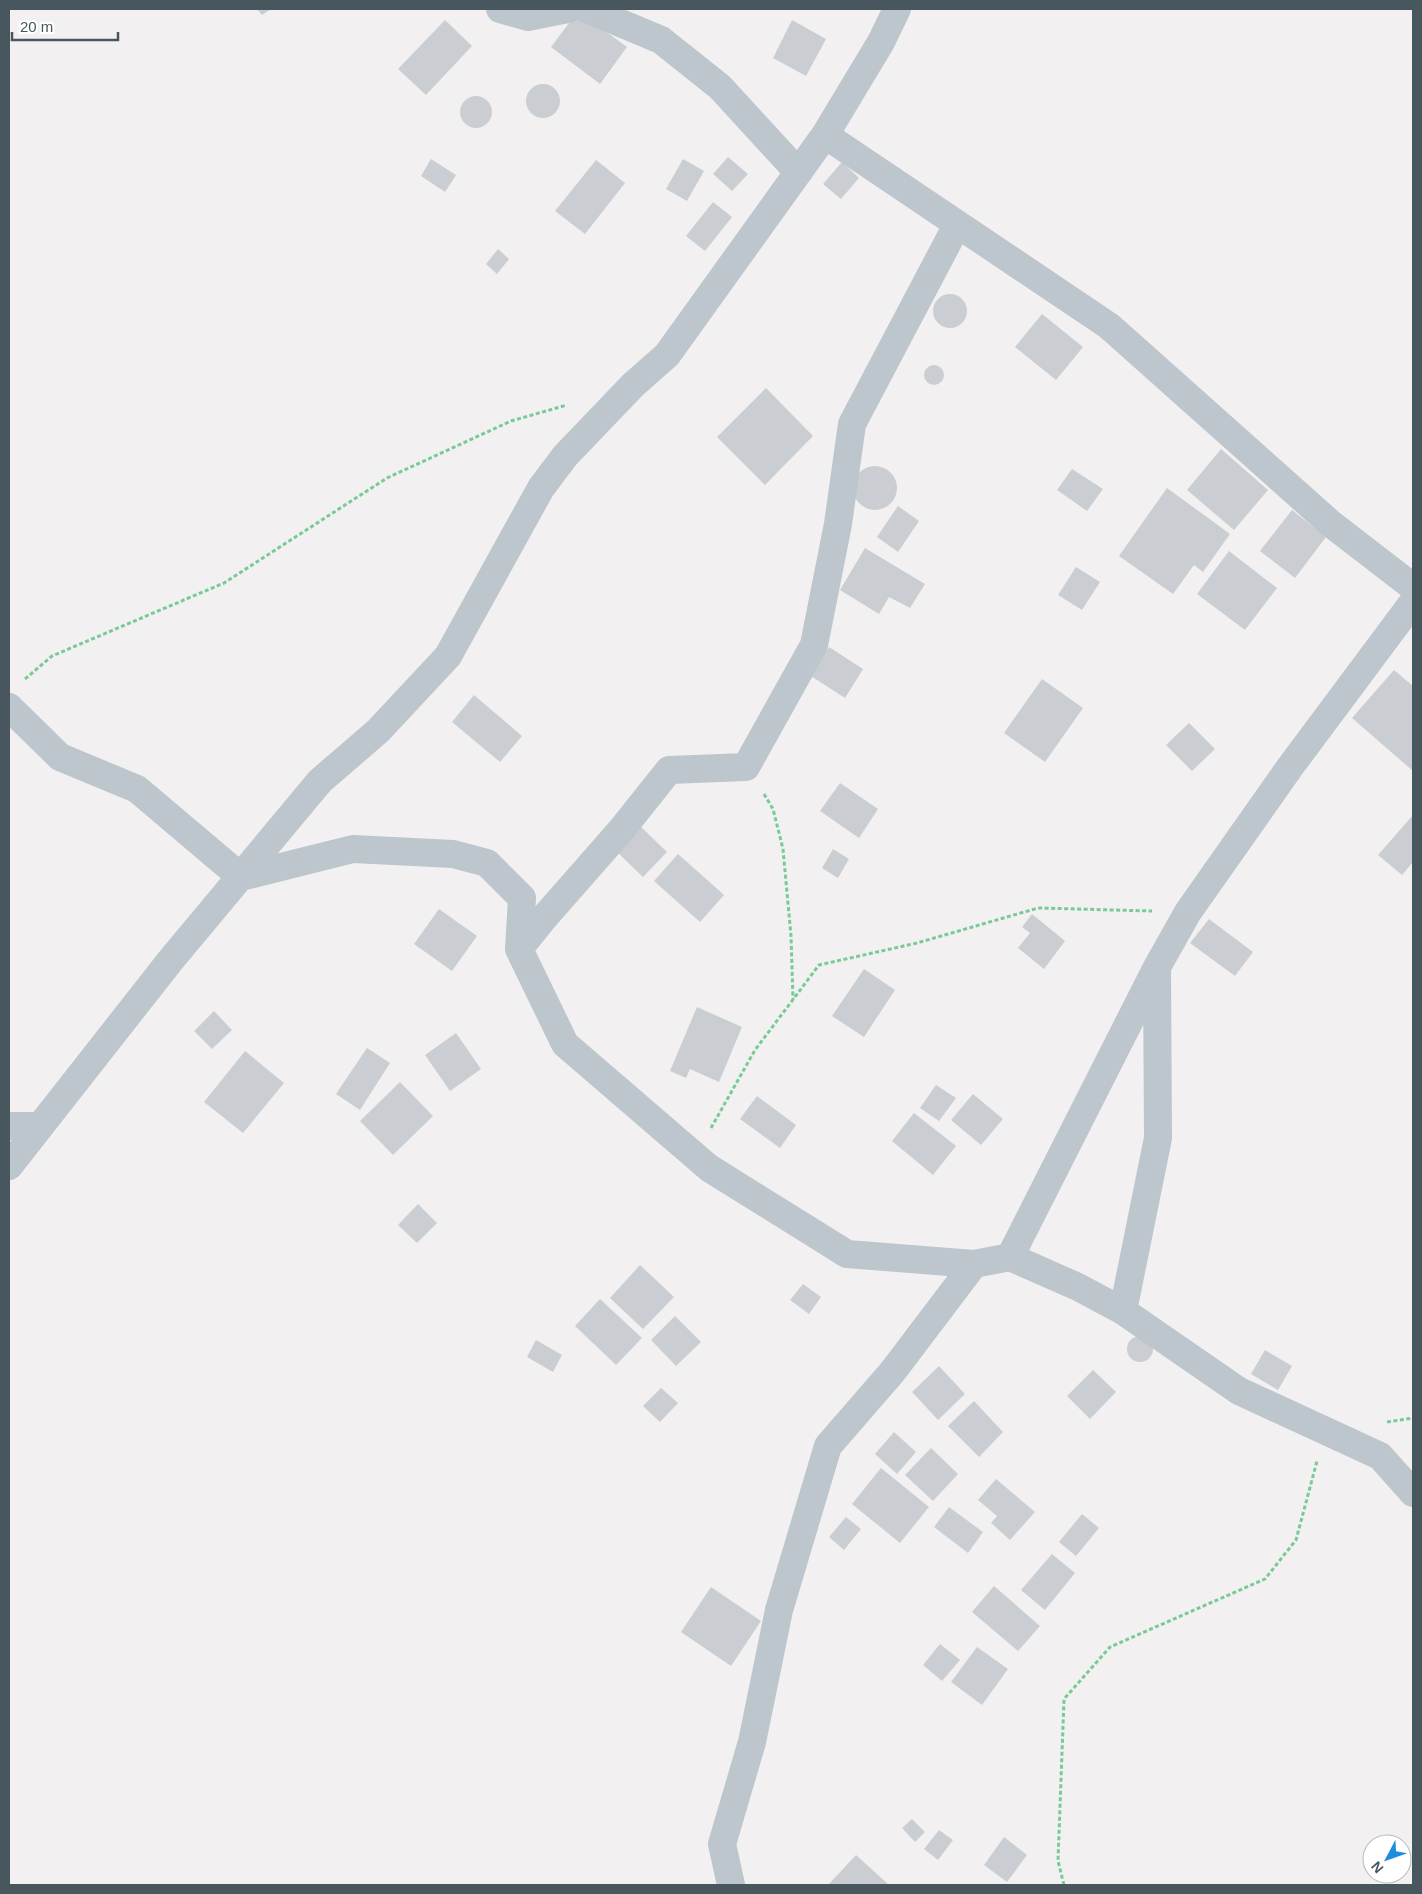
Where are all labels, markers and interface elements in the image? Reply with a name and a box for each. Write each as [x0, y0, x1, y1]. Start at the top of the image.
scale bar [12, 10, 119, 42]
text: 20 m [20, 18, 53, 35]
north arrow [1362, 1834, 1412, 1884]
text: N [1368, 1858, 1387, 1877]

